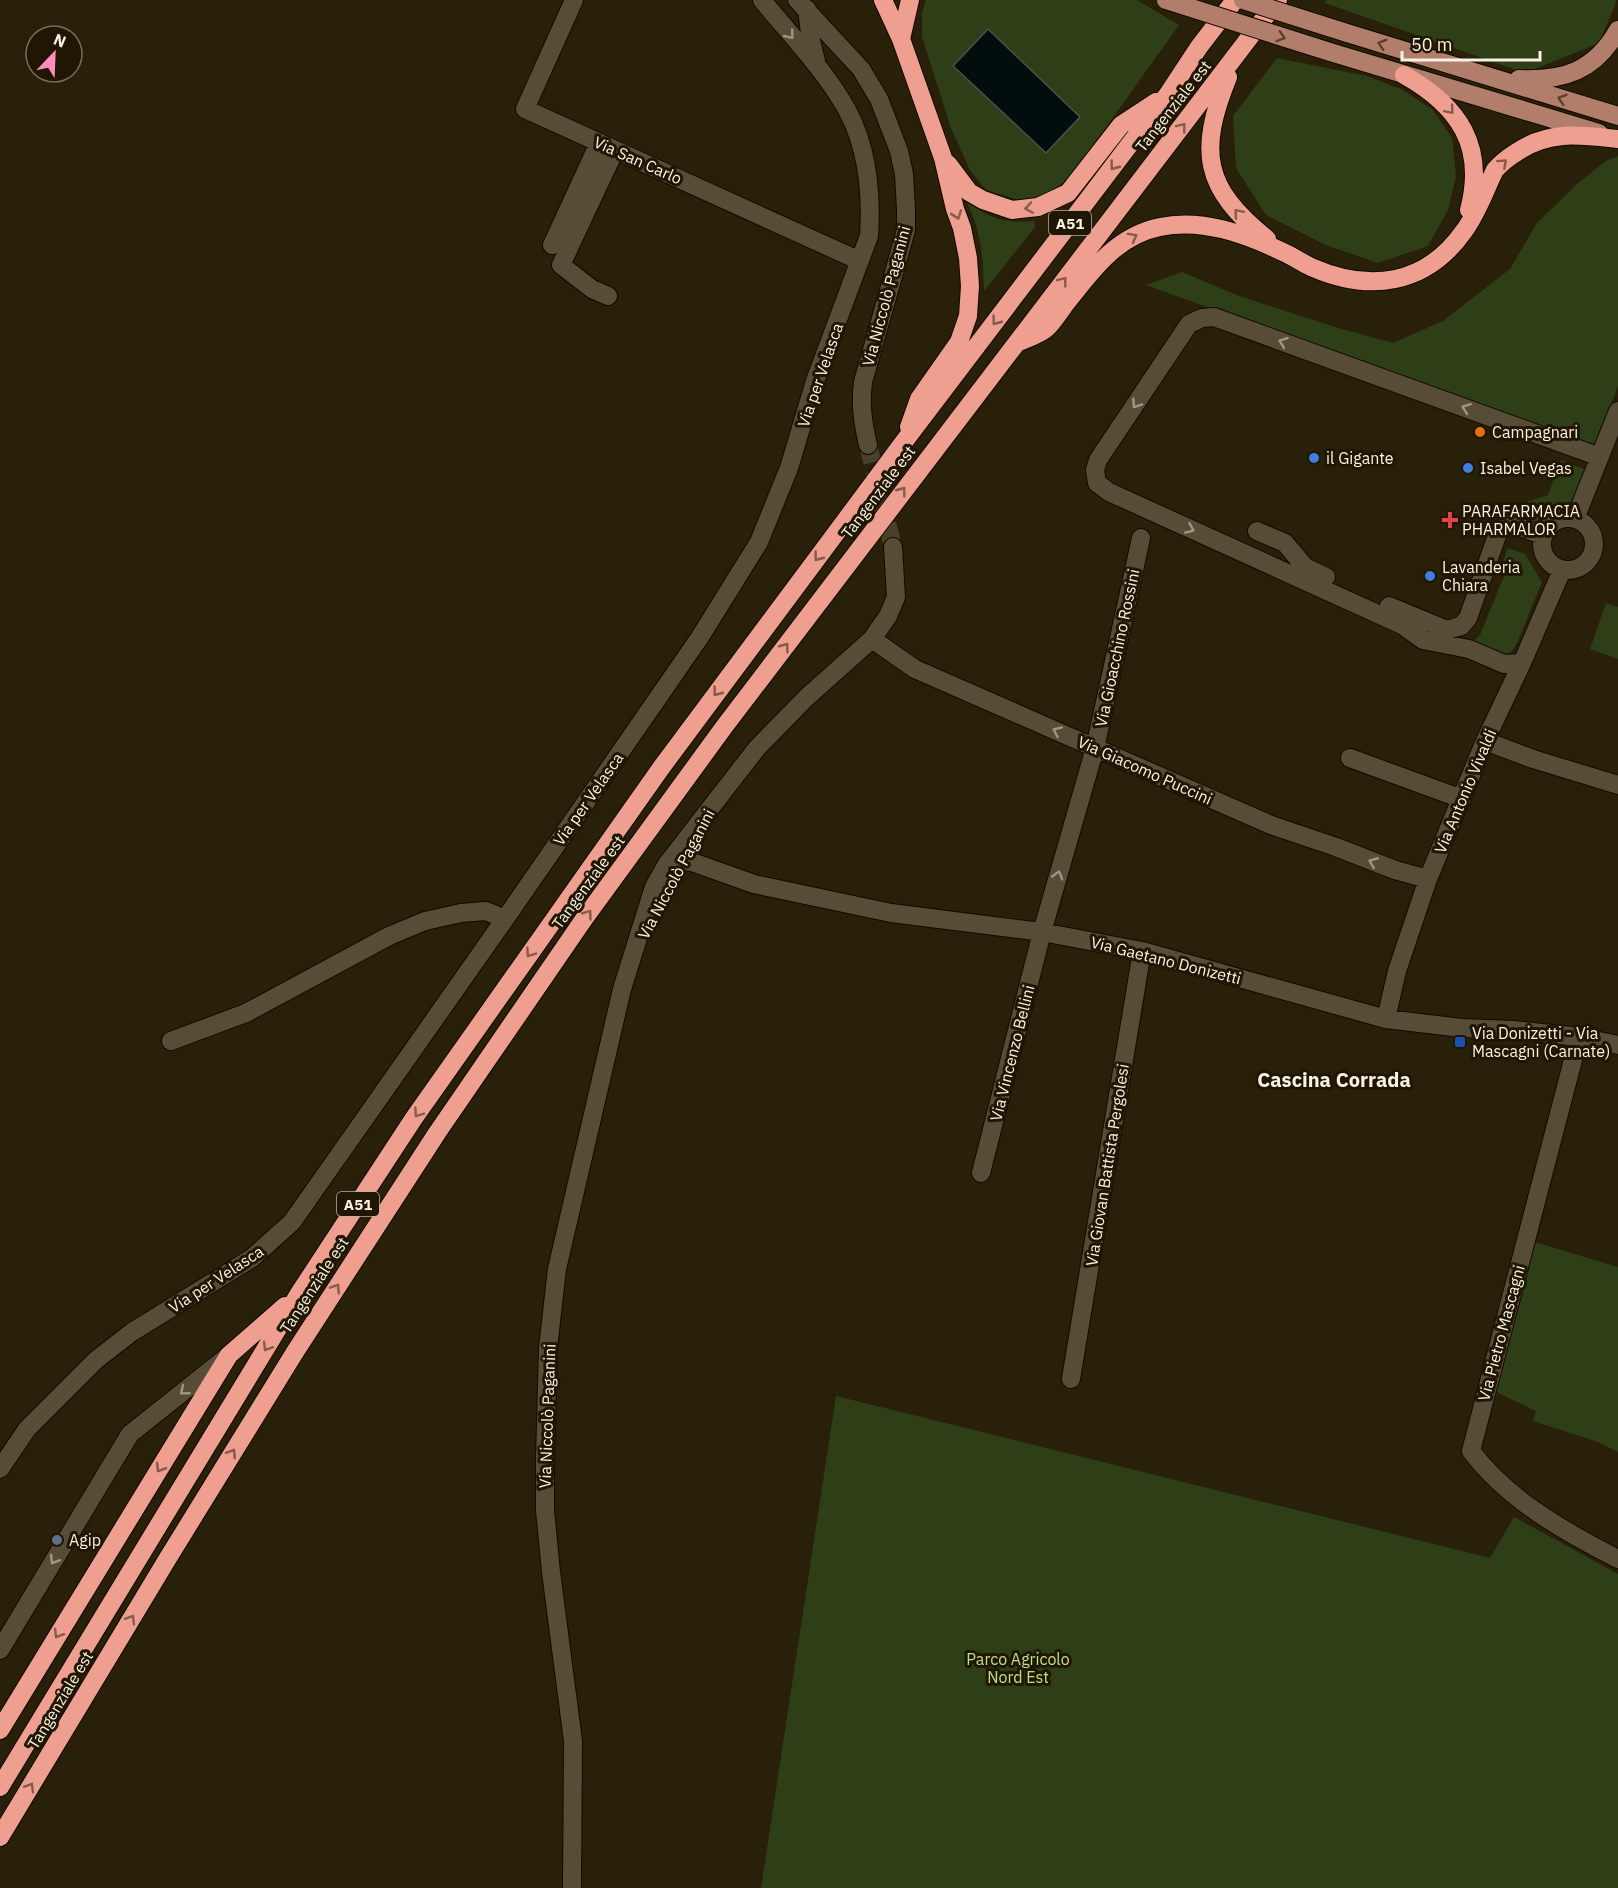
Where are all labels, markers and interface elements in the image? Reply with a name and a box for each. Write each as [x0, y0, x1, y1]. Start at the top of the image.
north arrow [24, 24, 84, 84]
scale bar [1402, 24, 1540, 62]
one-way arrow [783, 28, 794, 39]
text: N [51, 29, 69, 52]
one-way arrow [1275, 30, 1286, 42]
text: 50 m [1411, 33, 1453, 56]
one-way arrow [1377, 39, 1388, 51]
street label: Tangenziale est [1131, 56, 1215, 156]
one-way arrow [1557, 94, 1568, 106]
one-way arrow [1443, 103, 1454, 114]
one-way arrow [1174, 122, 1185, 133]
street label: Via San Carlo [591, 132, 685, 188]
one-way arrow [1110, 159, 1121, 170]
one-way arrow [1496, 159, 1506, 170]
one-way arrow [1024, 201, 1034, 214]
one-way arrow [950, 209, 963, 220]
one-way arrow [1234, 209, 1245, 220]
road number: A51 [1049, 211, 1091, 235]
street label: Via Niccolò Paganini [858, 224, 914, 368]
one-way arrow [1127, 233, 1137, 244]
one-way arrow [1055, 277, 1066, 288]
one-way arrow [992, 314, 1003, 325]
street label: Via per Velasca [793, 320, 847, 430]
one-way arrow [1278, 336, 1288, 349]
one-way arrow [1132, 397, 1143, 408]
one-way arrow [1461, 403, 1472, 416]
place label: Campagnari [1492, 422, 1578, 442]
marker: Campagnari [1473, 425, 1487, 439]
street label: Tangenziale est [837, 442, 919, 542]
place label: il Gigante [1326, 448, 1394, 468]
marker: il Gigante [1307, 451, 1321, 465]
place label: Isabel Vegas [1480, 458, 1572, 478]
marker: Isabel Vegas [1461, 461, 1475, 475]
one-way arrow [895, 487, 906, 498]
place label: PARAFARMACIA PHARMALOR [1462, 501, 1580, 539]
marker: PARAFARMACIA PHARMALOR [1443, 513, 1457, 527]
one-way arrow [1183, 521, 1194, 533]
one-way arrow [814, 551, 825, 562]
place label: Lavanderia Chiara [1442, 557, 1521, 595]
street label: Via Gioacchino Rossini [1090, 567, 1144, 729]
marker: Lavanderia Chiara [1423, 569, 1437, 583]
one-way arrow [777, 642, 788, 653]
one-way arrow [713, 686, 724, 697]
street label: Via Antonio Vivaldi [1430, 726, 1500, 856]
one-way arrow [1052, 727, 1063, 739]
street label: Via Giacomo Puccini [1075, 731, 1215, 809]
street label: Via per Velasca [549, 748, 628, 849]
street label: Via Niccolò Paganini [633, 805, 719, 943]
street label: Tangenziale est [547, 831, 629, 933]
one-way arrow [1368, 857, 1379, 869]
one-way arrow [1051, 870, 1063, 881]
one-way arrow [581, 909, 592, 920]
street label: Via Gaetano Donizetti [1089, 932, 1243, 988]
one-way arrow [526, 947, 537, 958]
street label: Via Vincenzo Bellini [985, 983, 1039, 1123]
place label: Via Donizetti - Via Mascagni (Carnate) [1472, 1023, 1610, 1061]
marker: Via Donizetti - Via Mascagni (Carnate) [1453, 1035, 1467, 1049]
street label: Via Giovan Battista Pergolesi [1081, 1062, 1133, 1268]
district label: Cascina Corrada [1257, 1066, 1411, 1093]
one-way arrow [414, 1106, 425, 1117]
road number: A51 [337, 1192, 379, 1216]
street label: Tangenziale est [275, 1233, 353, 1337]
street label: Via per Velasca [165, 1241, 268, 1317]
street label: Via Pietro Mascagni [1473, 1263, 1529, 1403]
one-way arrow [329, 1284, 340, 1295]
one-way arrow [262, 1341, 274, 1351]
street label: Via Niccolò Paganini [534, 1343, 560, 1489]
one-way arrow [179, 1384, 190, 1395]
one-way arrow [225, 1449, 237, 1459]
one-way arrow [156, 1462, 168, 1472]
place label: Agip [69, 1530, 101, 1550]
marker: Agip [50, 1533, 64, 1547]
one-way arrow [49, 1554, 61, 1564]
one-way arrow [123, 1615, 135, 1625]
one-way arrow [54, 1628, 66, 1638]
street label: Tangenziale est [23, 1647, 97, 1753]
park label: Parco Agricolo Nord Est [966, 1649, 1070, 1687]
one-way arrow [23, 1783, 35, 1793]

